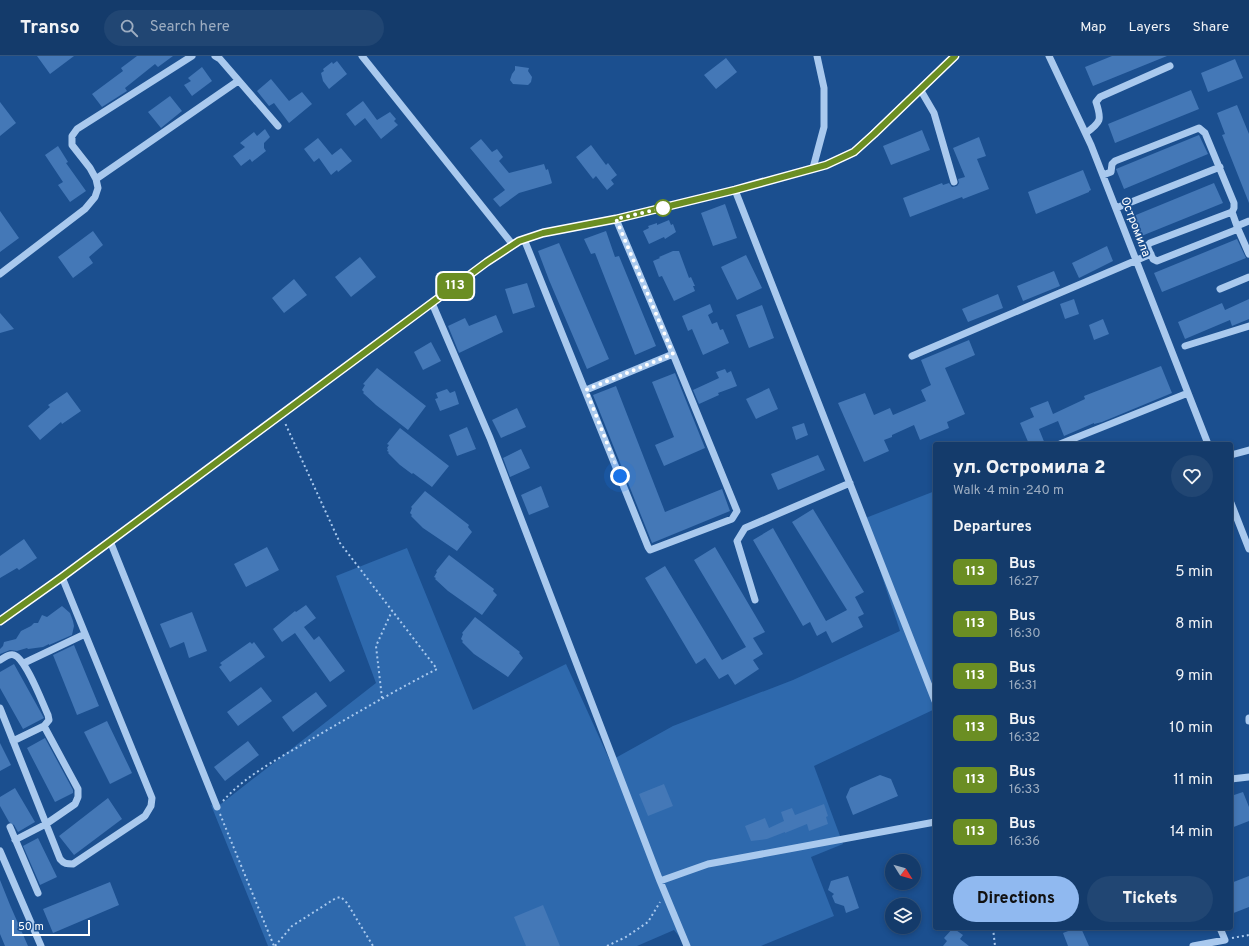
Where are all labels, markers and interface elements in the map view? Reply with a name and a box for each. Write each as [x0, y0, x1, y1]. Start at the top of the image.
search box [104, 10, 384, 46]
text: Transo [20, 16, 80, 40]
icon: search [118, 17, 140, 39]
text: Search here [150, 18, 230, 37]
text: Map [1080, 19, 1106, 36]
text: Layers [1128, 19, 1170, 36]
text: Share [1192, 19, 1229, 36]
street label: Остромила [1116, 195, 1154, 259]
unlabelled marker [654, 199, 672, 217]
line badge: 113 [432, 273, 478, 299]
text: 113 [445, 277, 465, 294]
button: heart [1171, 455, 1213, 497]
text: ул. Остромила 2 [953, 456, 1106, 480]
your location [610, 466, 630, 486]
text: Walk · 4 min · 240 m [953, 483, 1064, 499]
text: Departures [953, 518, 1032, 537]
text: Bus [1009, 555, 1036, 574]
text: 113 [965, 563, 985, 580]
text: 5 min [1175, 563, 1213, 582]
text: 16:27 [1009, 574, 1039, 590]
text: Bus [1009, 607, 1036, 626]
text: 113 [965, 615, 985, 632]
text: 8 min [1175, 615, 1213, 634]
text: 16:30 [1009, 626, 1041, 642]
text: Bus [1009, 659, 1036, 678]
text: 113 [965, 667, 985, 684]
text: 9 min [1176, 667, 1213, 686]
text: 16:31 [1009, 678, 1037, 694]
text: Bus [1009, 711, 1036, 730]
text: 113 [965, 719, 985, 736]
text: 10 min [1169, 719, 1213, 738]
text: 16:32 [1009, 730, 1040, 746]
text: Bus [1009, 763, 1036, 782]
text: 113 [965, 771, 985, 788]
text: 11 min [1173, 771, 1213, 790]
text: 16:33 [1009, 782, 1040, 798]
text: Bus [1009, 815, 1036, 834]
text: 113 [965, 823, 985, 840]
text: 14 min [1170, 823, 1213, 842]
text: 16:36 [1009, 834, 1040, 850]
north arrow [885, 854, 921, 890]
map controls [885, 854, 921, 934]
button: Directions [953, 876, 1079, 922]
button: Tickets [1087, 876, 1213, 922]
button: layers [885, 898, 921, 934]
scale bar [12, 918, 90, 937]
text: 50 m [18, 920, 44, 934]

